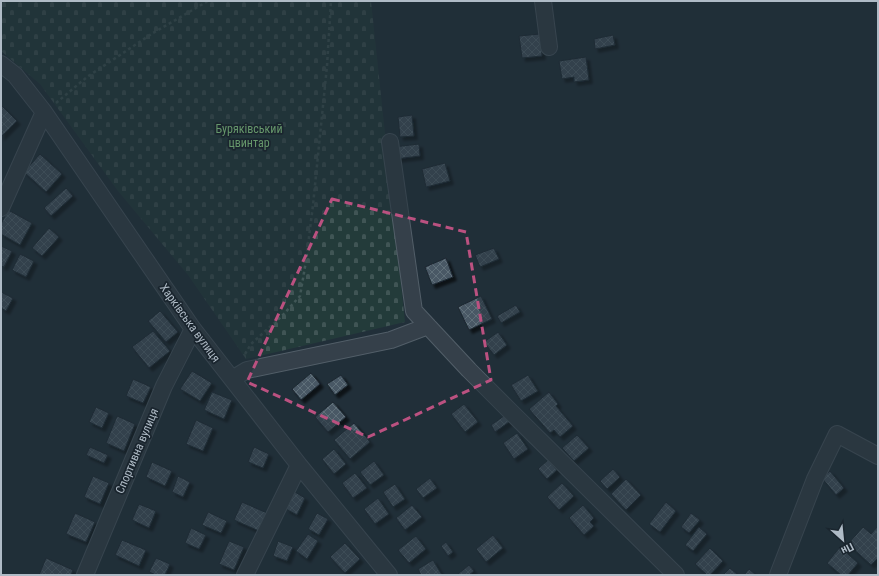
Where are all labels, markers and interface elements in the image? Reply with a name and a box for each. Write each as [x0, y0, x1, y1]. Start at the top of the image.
park label: Буряківський цвинтар [215, 122, 283, 150]
street label: Харківська вулиця [157, 281, 223, 365]
street label: Спортивна вулиця [113, 406, 161, 496]
north arrow [823, 520, 863, 560]
text: Пн [839, 540, 856, 557]

